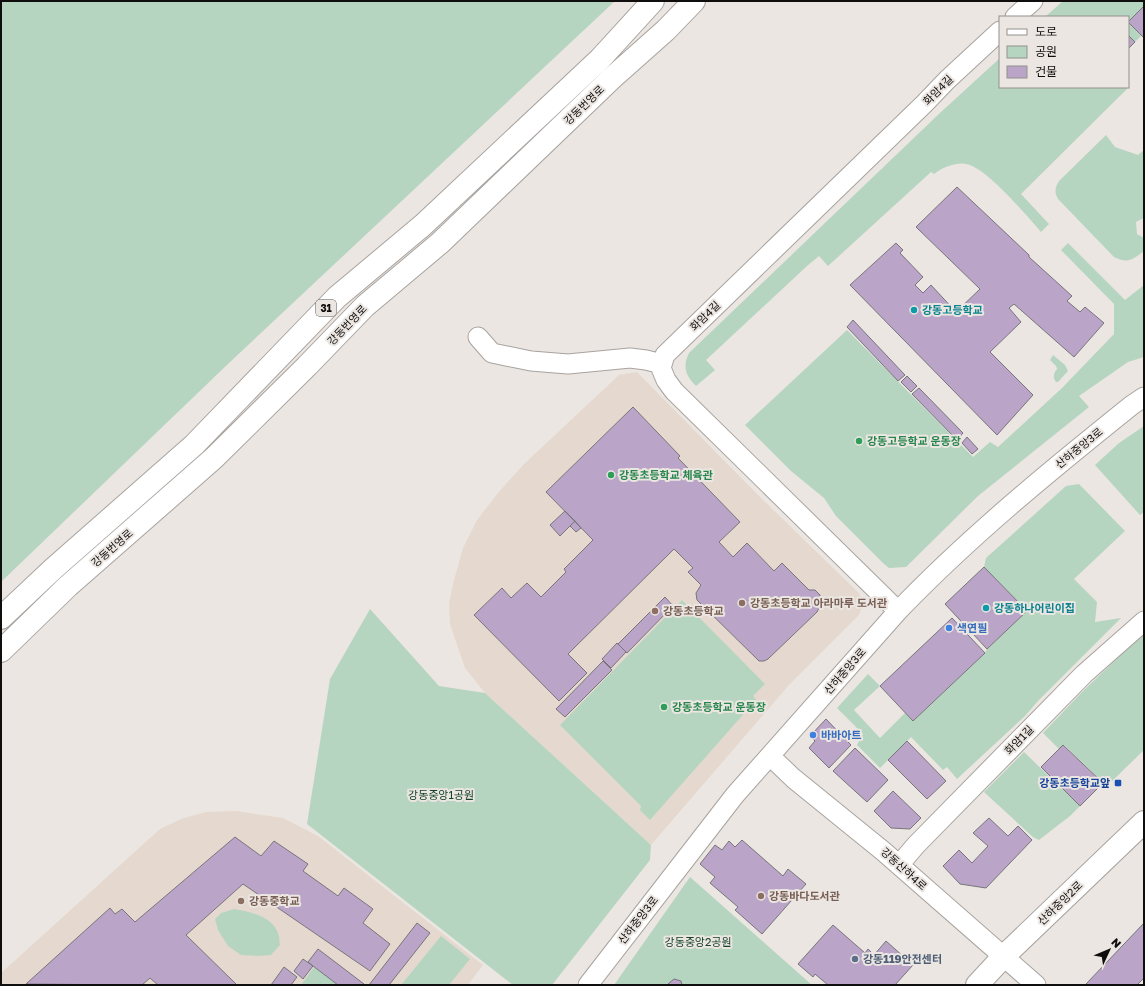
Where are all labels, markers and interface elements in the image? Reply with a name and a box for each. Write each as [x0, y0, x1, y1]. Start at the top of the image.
legend [999, 16, 1129, 88]
text: 도로 [1035, 24, 1057, 39]
text: 공원 [1035, 44, 1057, 59]
text: 건물 [1035, 64, 1057, 79]
street label: 화암4길 [920, 72, 955, 107]
street label: 강동번영로 [561, 82, 606, 127]
street label: 화암4길 [687, 298, 723, 333]
road number: 31 [316, 300, 336, 316]
street label: 강동번영로 [324, 302, 369, 347]
place label: 강동고등학교 [922, 303, 983, 316]
marker: 강동고등학교 [909, 305, 919, 315]
street label: 산하중앙3로 [1052, 425, 1105, 471]
place label: 강동고등학교 운동장 [867, 434, 961, 447]
marker: 강동고등학교 운동장 [854, 436, 864, 446]
place label: 강동초등학교 체육관 [619, 468, 713, 481]
marker: 강동초등학교 체육관 [606, 470, 616, 480]
street label: 강동번영로 [88, 526, 135, 569]
place label: 강동초등학교 아라마루 도서관 [750, 596, 887, 609]
marker: 강동초등학교 아라마루 도서관 [737, 598, 747, 608]
place label: 강동하나어린이집 [994, 601, 1075, 614]
marker: 강동하나어린이집 [981, 603, 991, 613]
place label: 강동초등학교 [663, 604, 724, 617]
marker: 강동초등학교 [650, 606, 660, 616]
place label: 색연필 [957, 621, 987, 634]
marker: 색연필 [944, 623, 954, 633]
street label: 산하중앙3로 [821, 645, 868, 696]
place label: 강동초등학교 운동장 [672, 700, 766, 713]
marker: 강동초등학교 운동장 [659, 702, 669, 712]
street label: 화암1길 [1002, 722, 1036, 757]
place label: 바바아트 [821, 728, 861, 741]
marker: 바바아트 [808, 730, 818, 740]
place label: 강동초등학교앞 [1039, 776, 1110, 789]
marker: 강동초등학교앞 [1113, 778, 1123, 788]
park label: 강동중앙1공원 [408, 788, 474, 801]
street label: 강동산하4로 [879, 845, 930, 893]
street label: 산하중앙2로 [1035, 878, 1085, 927]
place label: 강동바다도서관 [769, 889, 840, 902]
marker: 강동바다도서관 [756, 891, 766, 901]
street label: 산하중앙3로 [615, 893, 660, 946]
place label: 강동중학교 [249, 894, 300, 907]
marker: 강동중학교 [236, 896, 246, 906]
north arrow [1089, 930, 1129, 970]
park label: 강동중앙2공원 [664, 935, 732, 948]
text: N [1109, 935, 1124, 950]
place label: 강동119안전센터 [863, 952, 942, 965]
marker: 강동119안전센터 [850, 954, 860, 964]

